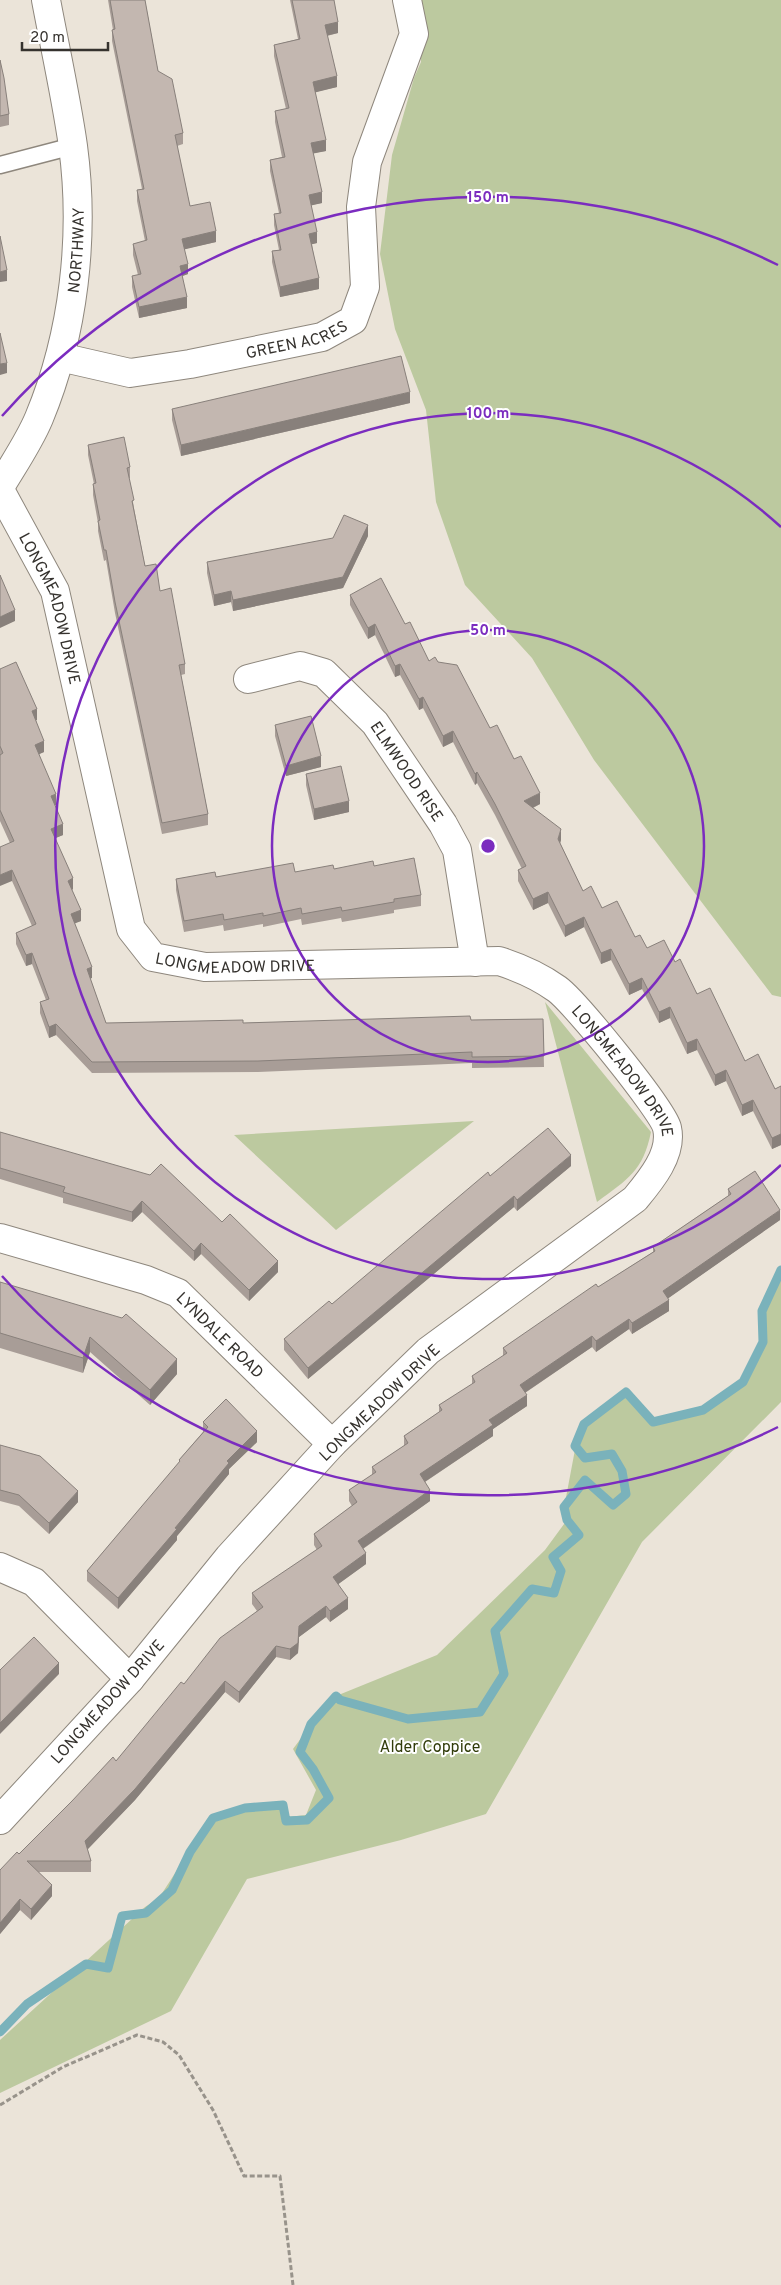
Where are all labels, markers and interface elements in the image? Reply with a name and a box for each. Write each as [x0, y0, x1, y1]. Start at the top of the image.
scale bar [22, 20, 109, 52]
text: 20 m [30, 29, 65, 48]
text: 150 m [467, 189, 509, 208]
street label: NORTHWAY [65, 207, 90, 295]
street label: GREEN ACRES [244, 317, 352, 364]
text: 100 m [467, 405, 509, 424]
street label: LONGMEADOW DRIVE [13, 530, 84, 687]
text: 50 m [470, 622, 506, 641]
street label: ELMWOOD RISE [365, 718, 447, 826]
centre of rings [479, 837, 497, 855]
street label: LONGMEADOW DRIVE [153, 950, 316, 980]
street label: LONGMEADOW DRIVE [566, 1002, 676, 1138]
street label: LYNDALE ROAD [171, 1289, 267, 1383]
street label: LONGMEADOW DRIVE [316, 1340, 445, 1466]
street label: LONGMEADOW DRIVE [47, 1636, 170, 1769]
park label: Alder Coppice [380, 1738, 480, 1758]

